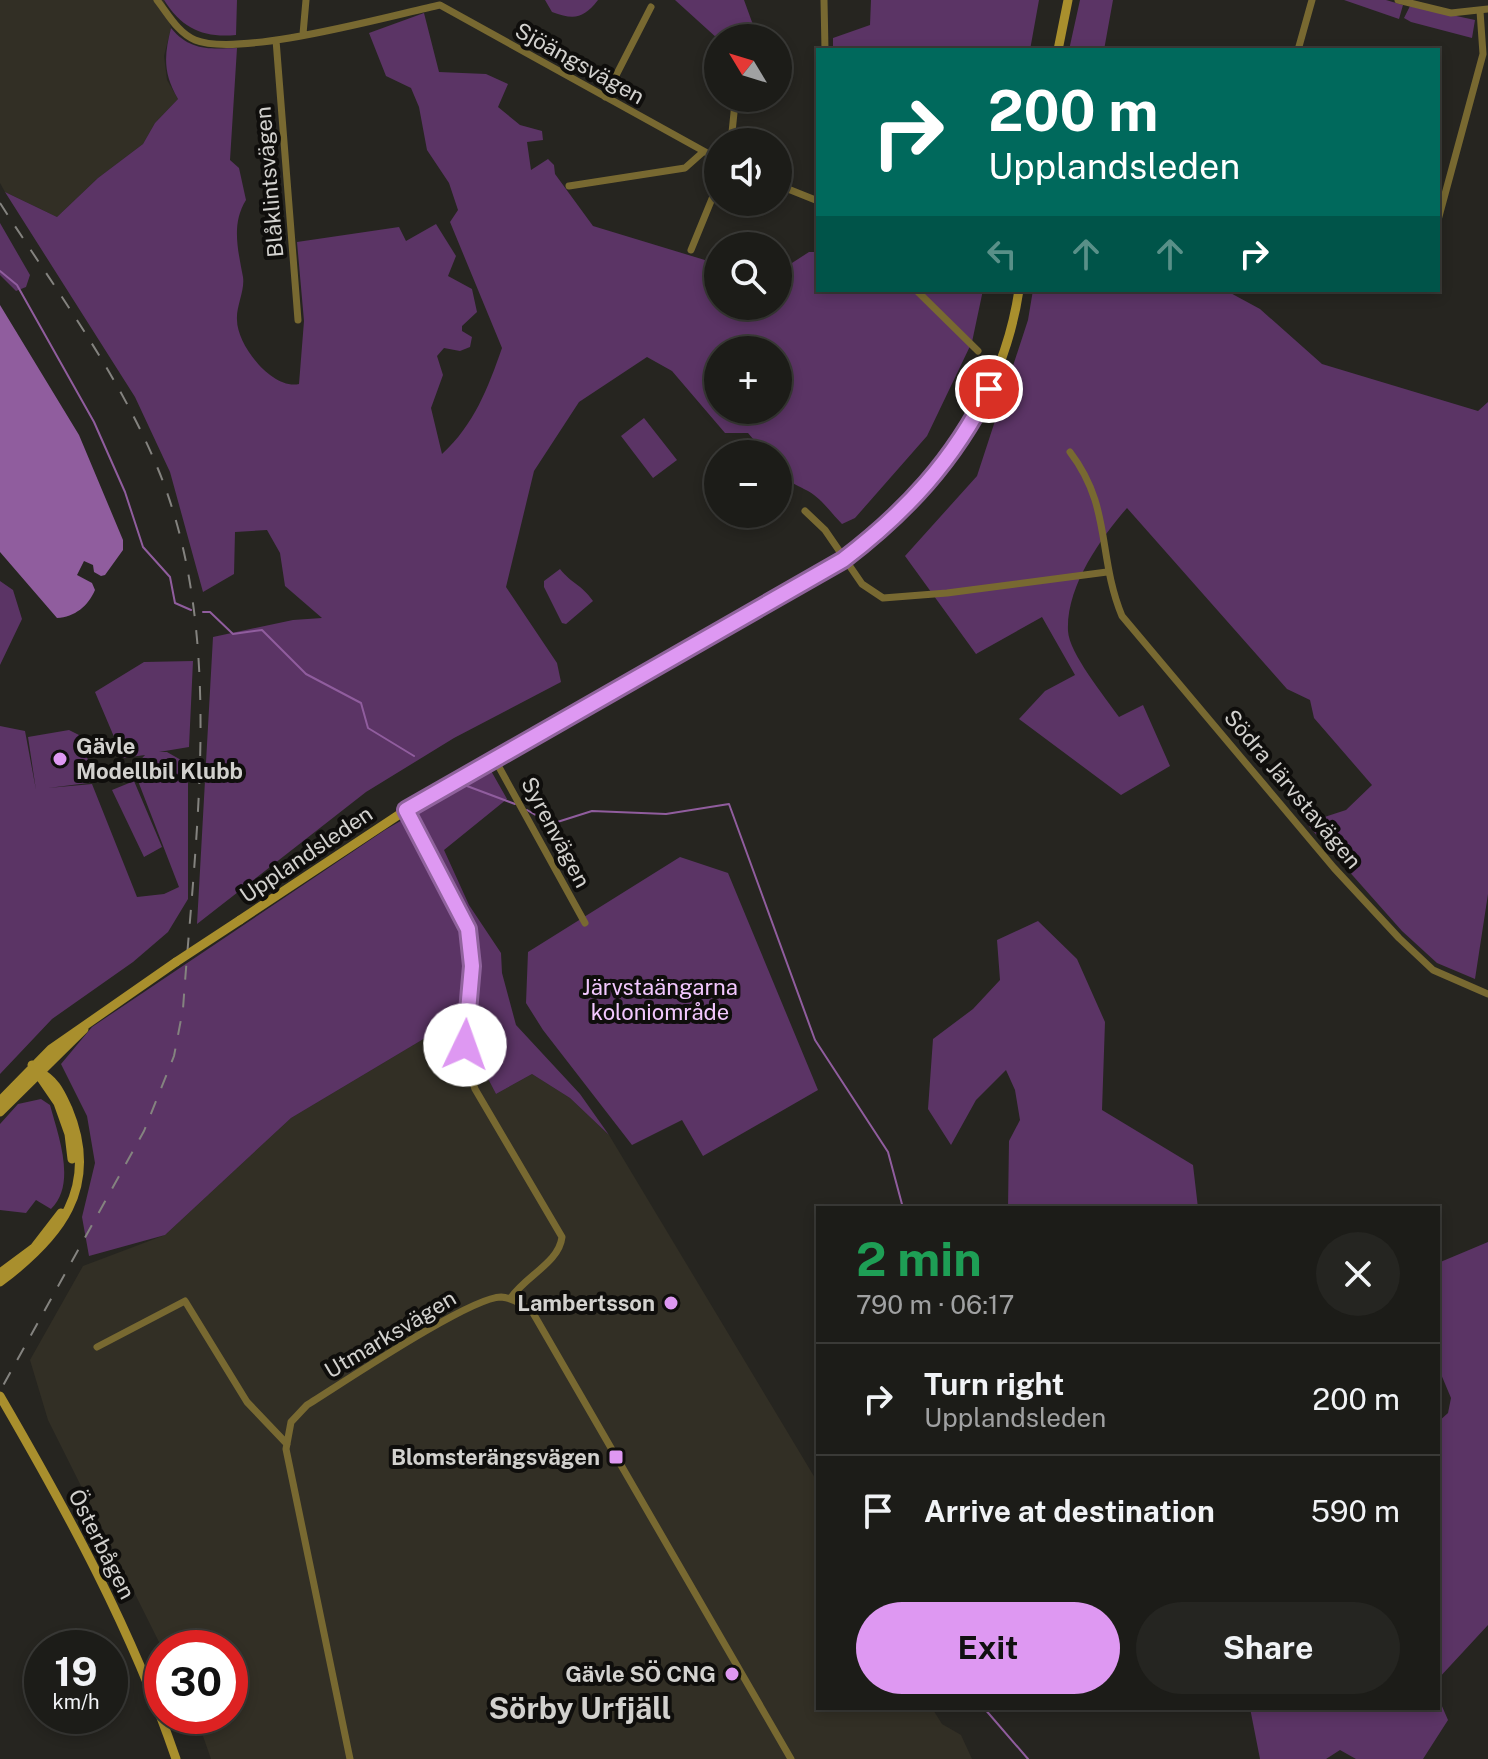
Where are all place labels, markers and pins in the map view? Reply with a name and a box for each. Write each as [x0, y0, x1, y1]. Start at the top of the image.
pin [955, 355, 1023, 423]
place label: Gävle Modellbil Klubb [76, 733, 243, 784]
marker: Gävle Modellbil Klubb [51, 750, 69, 768]
place label: Lambertsson [517, 1290, 655, 1316]
marker: Lambertsson [662, 1294, 680, 1312]
place label: Blomsterängsvägen [391, 1444, 600, 1470]
marker: Blomsterängsvägen [607, 1448, 625, 1466]
place label: Gävle SÖ CNG [565, 1660, 716, 1687]
marker: Gävle SÖ CNG [723, 1665, 741, 1683]

